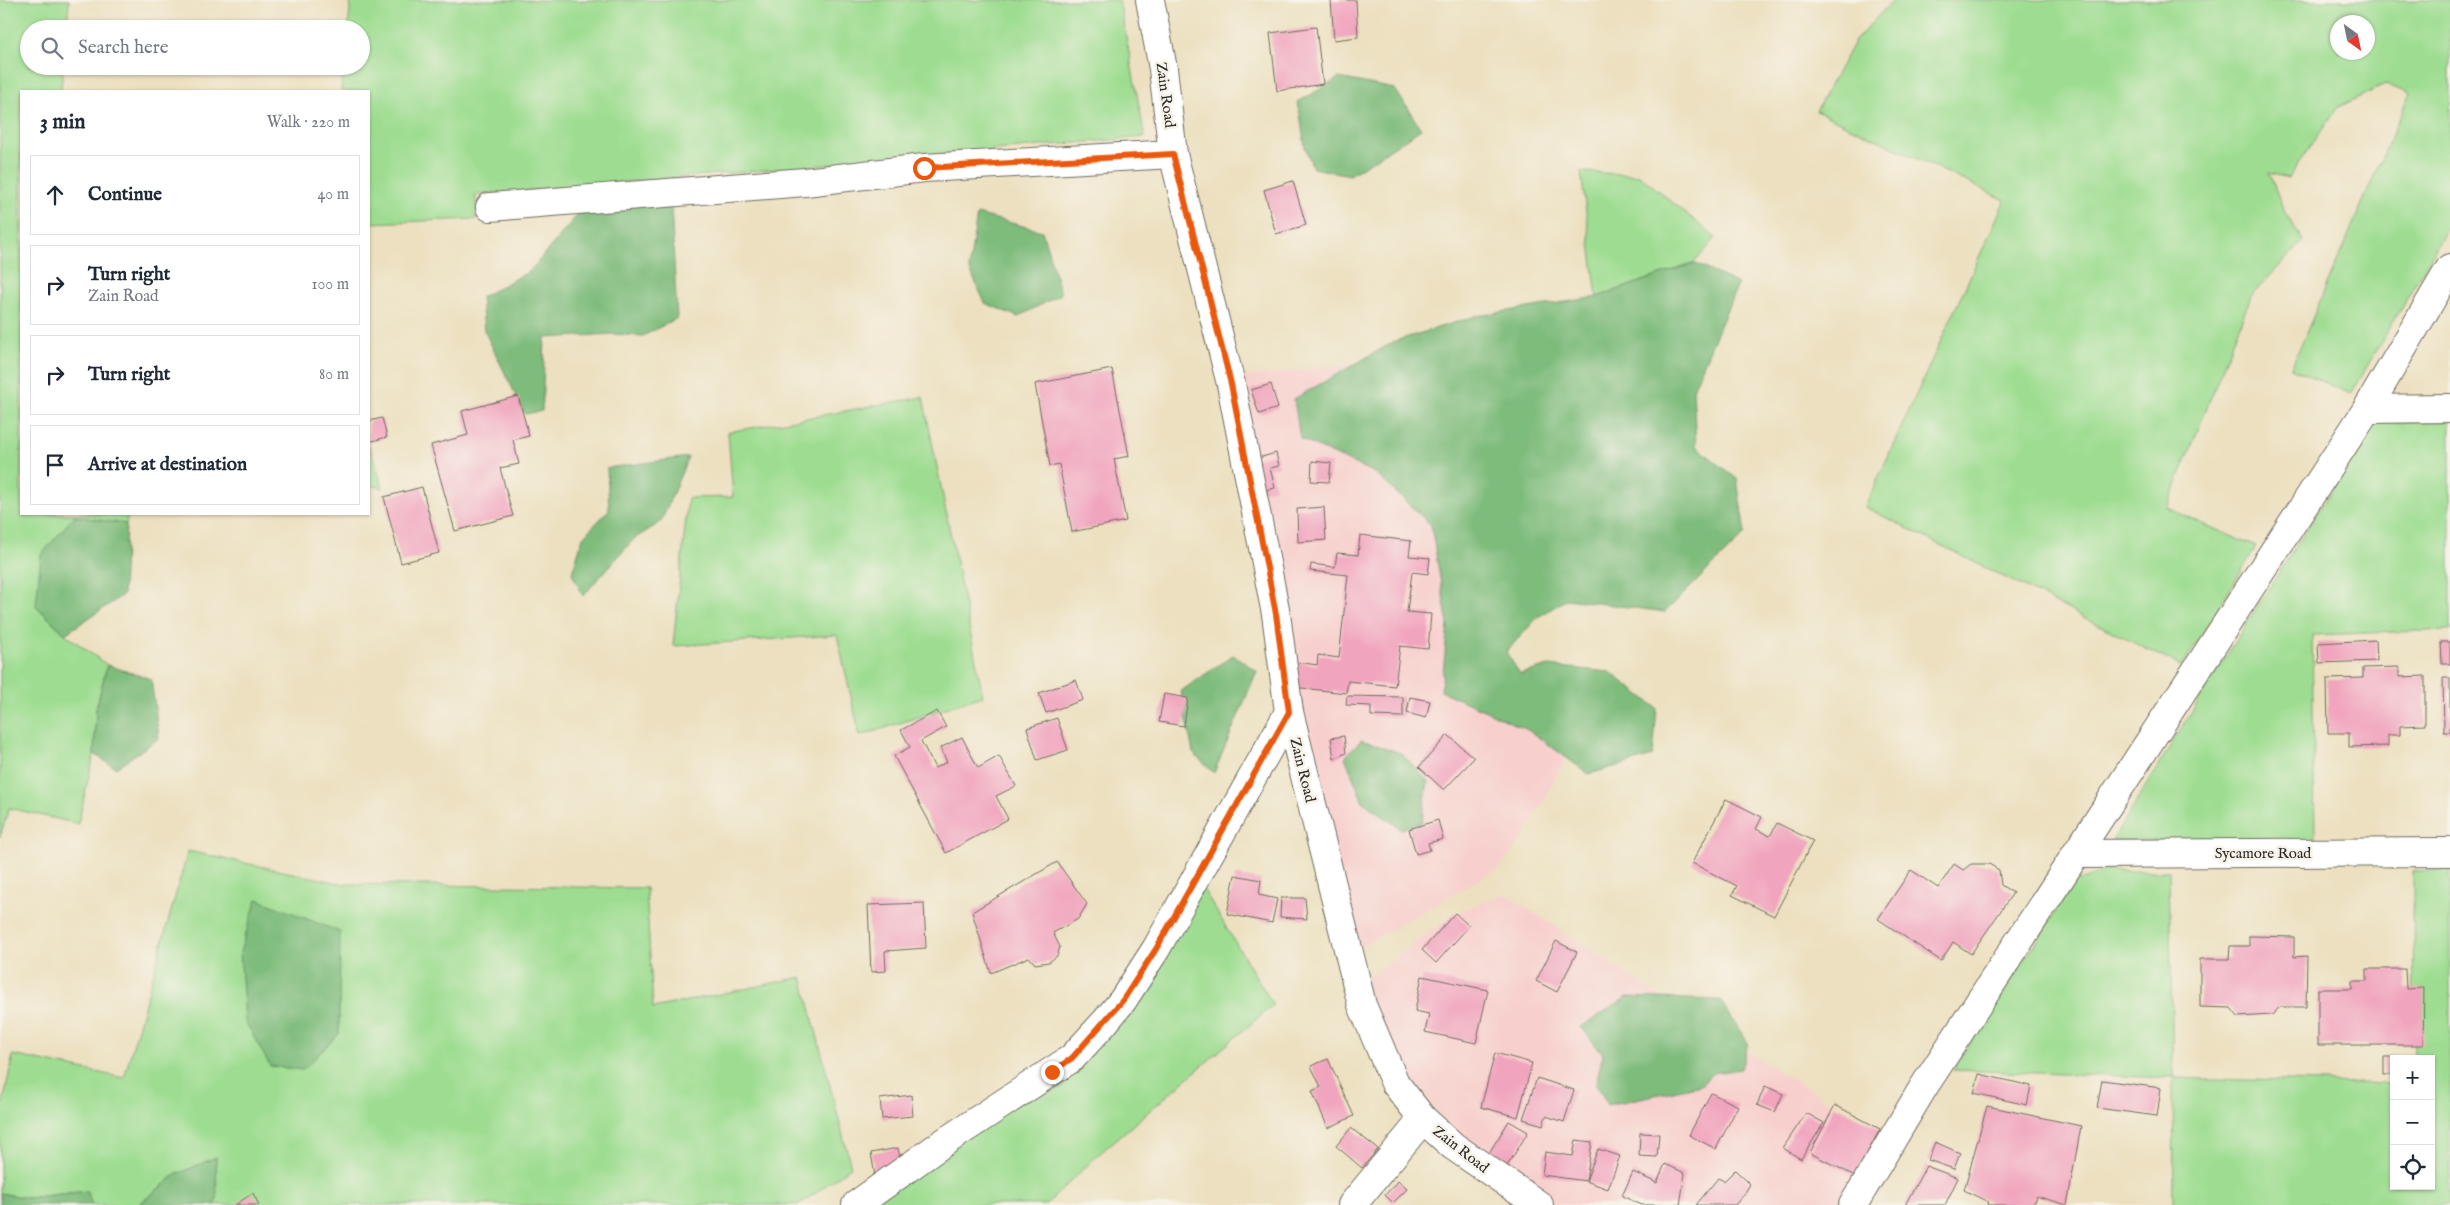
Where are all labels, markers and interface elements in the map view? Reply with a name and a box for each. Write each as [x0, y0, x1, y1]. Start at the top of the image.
north arrow [2330, 15, 2375, 60]
search box [20, 20, 370, 75]
icon: search [38, 34, 66, 62]
text: Search here [78, 36, 169, 60]
street label: Zain Road [1151, 61, 1180, 130]
text: 3 min [40, 109, 85, 136]
text: Walk · 220 m [267, 113, 350, 133]
route start [913, 157, 936, 180]
icon: ahead [41, 181, 69, 209]
text: Continue [88, 183, 162, 207]
text: 40 m [317, 185, 349, 205]
text: Turn right [88, 263, 170, 287]
icon: right [41, 271, 69, 299]
text: 100 m [312, 275, 349, 295]
text: Zain Road [88, 287, 159, 307]
icon: right [41, 361, 69, 389]
text: Turn right [88, 363, 170, 387]
text: 80 m [319, 365, 349, 385]
icon: arrive [41, 451, 69, 479]
text: Arrive at destination [88, 453, 247, 477]
street label: Zain Road [1285, 736, 1320, 805]
street label: Sycamore Road [2215, 844, 2312, 863]
map controls [2390, 1055, 2435, 1190]
button: + [2390, 1055, 2435, 1100]
route end [1041, 1061, 1064, 1084]
button: − [2390, 1100, 2435, 1145]
street label: Zain Road [1429, 1122, 1493, 1178]
button: locate [2390, 1145, 2435, 1190]

